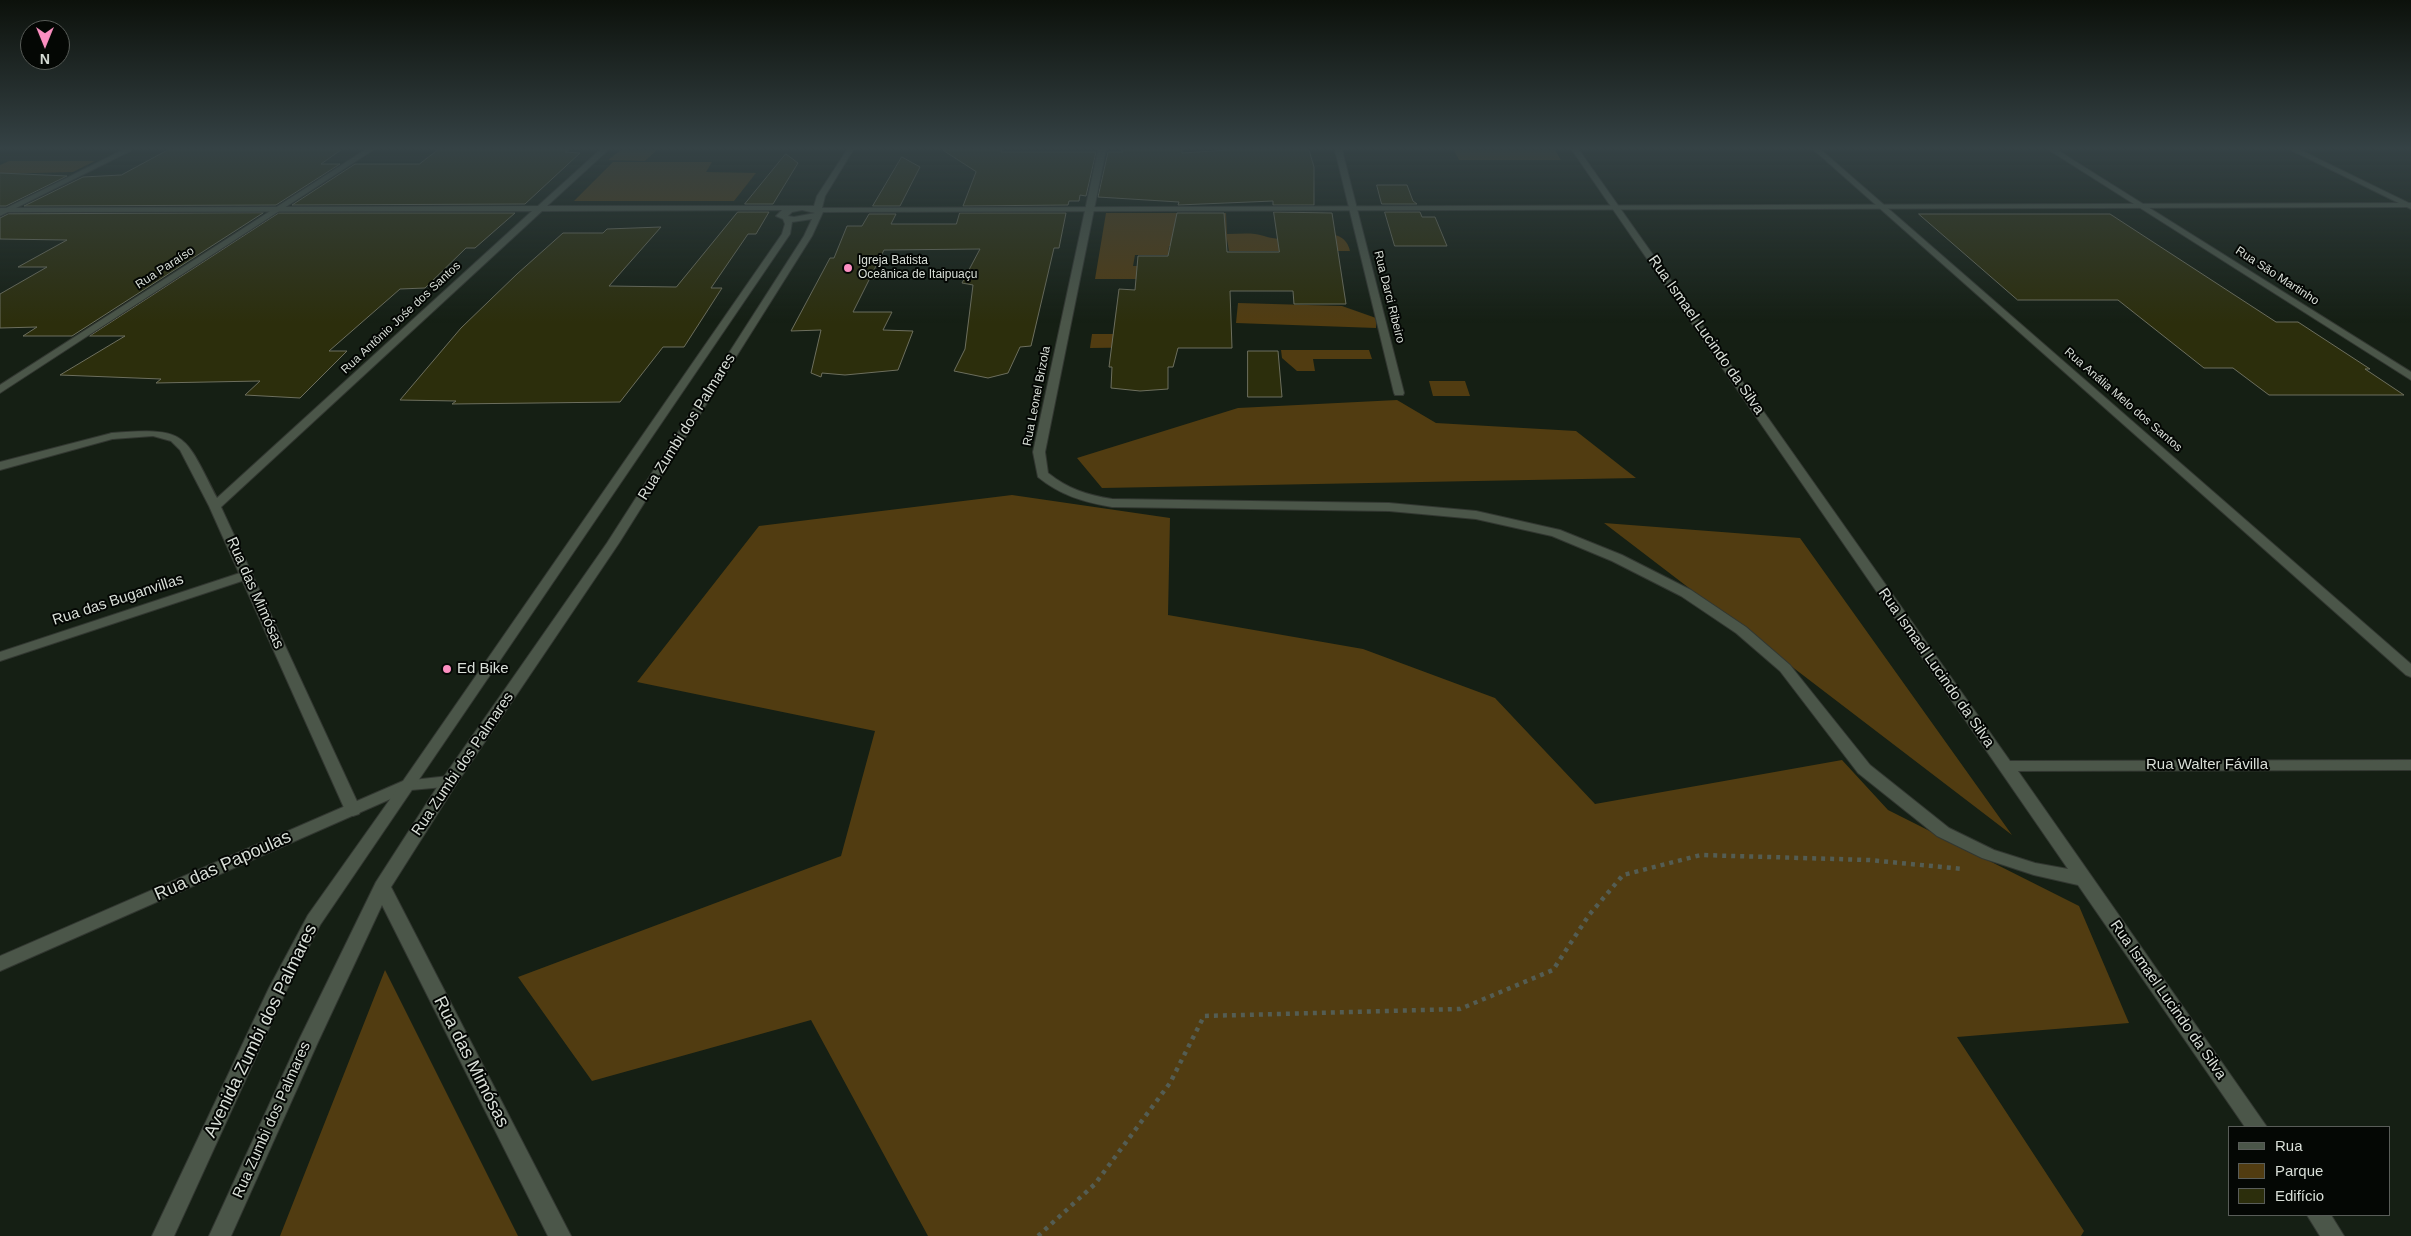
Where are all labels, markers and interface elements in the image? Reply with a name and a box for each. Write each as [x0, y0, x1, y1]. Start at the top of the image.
north arrow [20, 20, 70, 70]
text: N [40, 51, 50, 67]
street label: Rua Paraíso [133, 244, 197, 292]
street label: Rua São Martinho [2233, 244, 2321, 308]
street label: Rua Darci Ribeiro [1371, 249, 1407, 345]
street label: Rua Ismael Lucindo da Silva [1644, 252, 1768, 418]
place label: Igreja Batista Oceânica de Itaipuaçu [858, 254, 977, 282]
street label: Rua Antônio Jośe dos Santos [338, 259, 464, 377]
marker: Igreja Batista Oceânica de Itaipuaçu [842, 262, 854, 274]
street label: Rua Leonel Brizola [1020, 345, 1054, 447]
street label: Rua Anália Melo dos Santos [2061, 345, 2185, 455]
street label: Rua Zumbi dos Palmares [635, 350, 739, 504]
street label: Rua das Mimósas [222, 535, 288, 651]
street label: Rua das Buganvillas [50, 570, 186, 630]
street label: Rua Ismael Lucindo da Silva [1874, 585, 1998, 751]
place label: Ed Bike [457, 660, 509, 678]
marker: Ed Bike [441, 663, 453, 675]
street label: Rua Zumbi dos Palmares [408, 689, 518, 839]
street label: Rua Walter Fávilla [2146, 756, 2268, 774]
street label: Rua das Papoulas [151, 826, 295, 906]
street label: Rua Ismael Lucindo da Silva [2106, 917, 2230, 1083]
street label: Avenida Zumbi dos Palmares [200, 921, 322, 1141]
street label: Rua das Mimósas [429, 993, 513, 1131]
street label: Rua Zumbi dos Palmares [229, 1039, 315, 1201]
legend [2228, 1126, 2391, 1216]
text: Rua [2275, 1137, 2303, 1154]
text: Parque [2275, 1162, 2323, 1179]
text: Edifício [2275, 1187, 2324, 1204]

